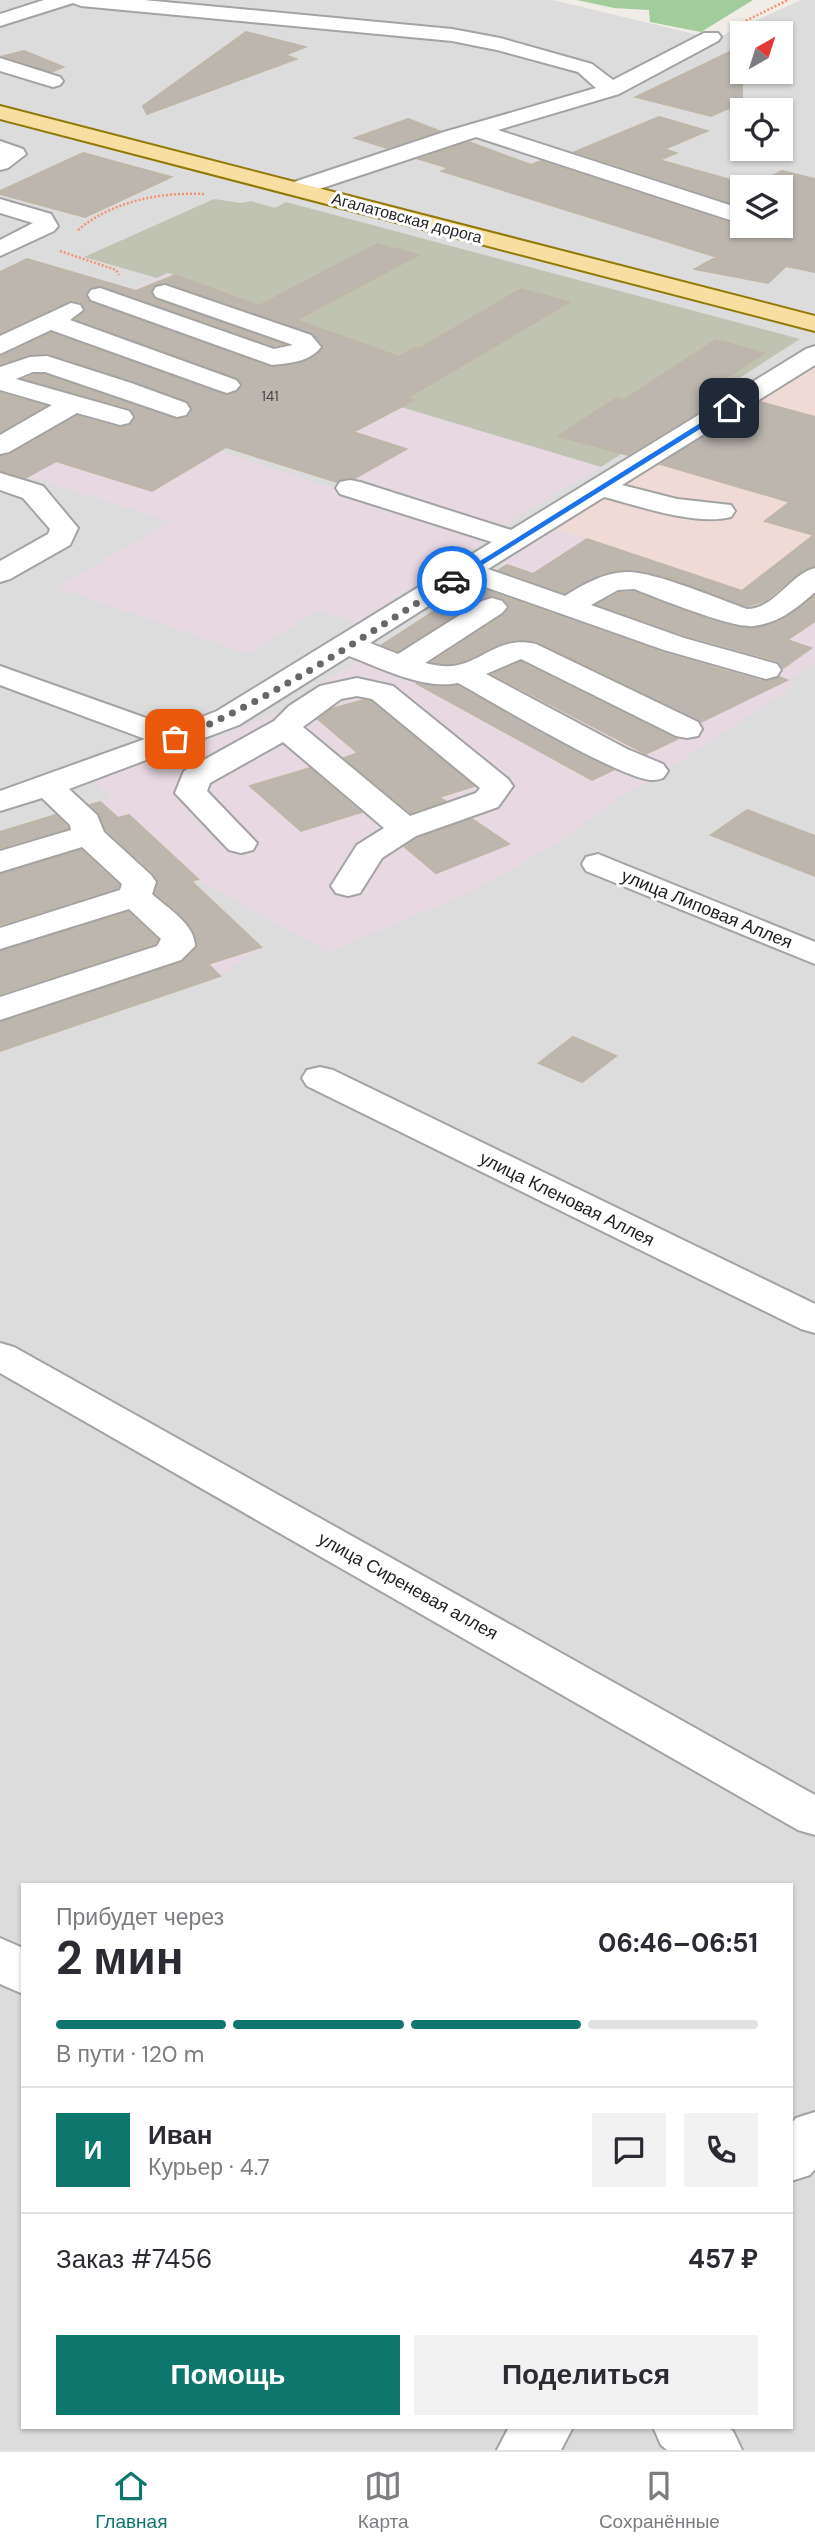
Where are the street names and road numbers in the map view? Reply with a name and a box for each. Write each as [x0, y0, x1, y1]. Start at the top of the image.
street label: Агалатовская дорога [329, 188, 485, 248]
street label: улица Липовая Аллея [618, 864, 796, 954]
street label: улица Кленовая Аллея [475, 1146, 659, 1252]
street label: улица Сиреневая аллея [314, 1527, 502, 1645]

